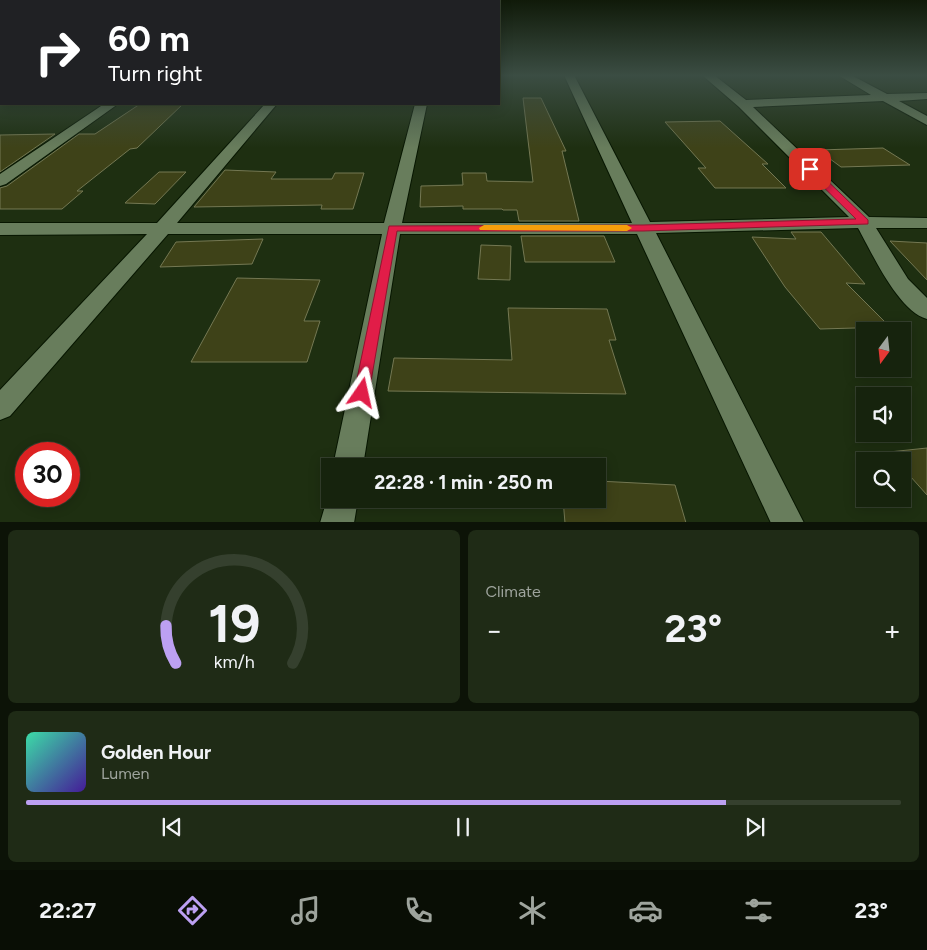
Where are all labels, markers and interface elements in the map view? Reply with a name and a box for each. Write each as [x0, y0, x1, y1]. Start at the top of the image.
text: 60 m [108, 18, 190, 60]
icon: right [25, 20, 90, 85]
text: Turn right [108, 60, 203, 87]
pin [789, 148, 831, 190]
icon: arrive [796, 155, 824, 183]
north arrow [856, 322, 911, 378]
map controls [856, 322, 911, 507]
position arrow [335, 366, 387, 418]
button: sound [856, 387, 911, 442]
speed limit sign: 30 [15, 442, 80, 507]
button: search [856, 452, 911, 507]
text: 22:28 · 1 min · 250 m [374, 471, 553, 494]
text: Climate [486, 582, 541, 601]
text: 19 [208, 593, 260, 655]
text: 23° [665, 606, 722, 652]
text: − [486, 613, 503, 647]
text: + [884, 613, 901, 647]
text: km/h [213, 651, 254, 672]
text: Golden Hour [101, 741, 211, 764]
text: Lumen [101, 764, 150, 783]
icon: previous [158, 813, 186, 841]
icon: pause [449, 813, 477, 841]
icon: next [741, 813, 769, 841]
icon: directions [175, 893, 210, 928]
icon: music [288, 893, 323, 928]
icon: phone [401, 893, 436, 928]
icon: climate [515, 893, 550, 928]
icon: car [628, 893, 663, 928]
icon: filters [741, 893, 776, 928]
text: 22:27 [39, 897, 96, 924]
text: 23° [855, 897, 888, 924]

